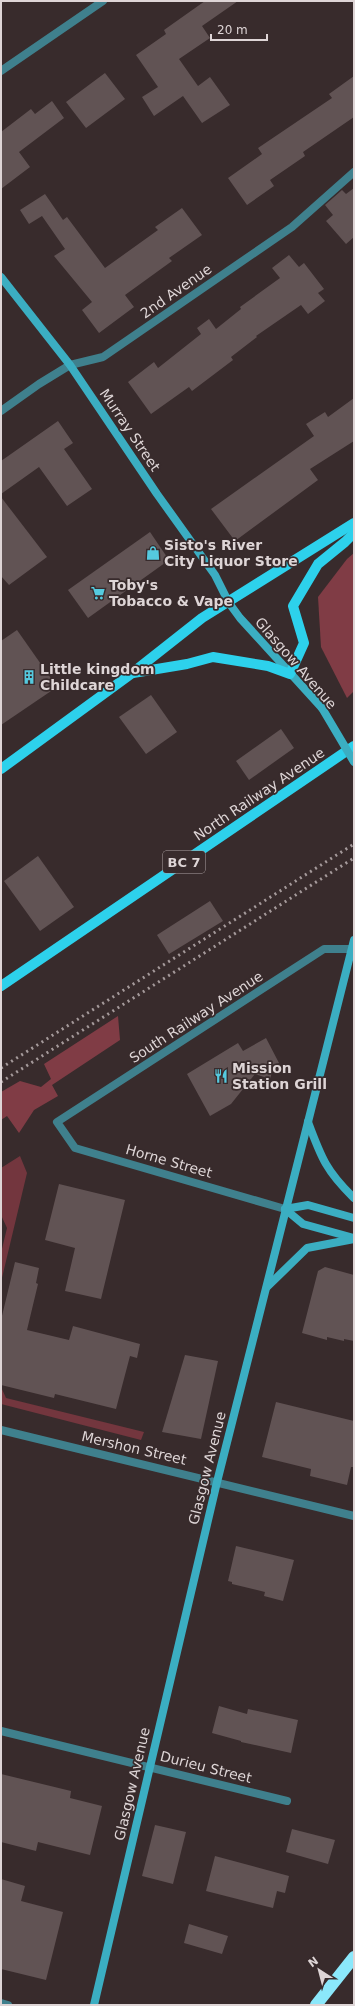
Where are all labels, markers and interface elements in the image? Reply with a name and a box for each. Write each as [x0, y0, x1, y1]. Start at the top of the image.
scale bar [211, 16, 267, 42]
text: 20 m [217, 23, 248, 37]
street label: 2nd Avenue [137, 261, 215, 321]
street label: Murray Street [97, 386, 164, 475]
place label: Sisto's River City Liquor Store [164, 537, 298, 569]
shop icon: Sisto's River City Liquor Store [145, 545, 161, 561]
place label: Toby's Tobacco & Vape [109, 577, 233, 609]
supermarket icon: Toby's Tobacco & Vape [90, 585, 106, 601]
street label: Glasgow Avenue [252, 614, 340, 712]
place label: Little kingdom Childcare [40, 661, 155, 693]
building icon: Little kingdom Childcare [21, 669, 37, 685]
street label: North Railway Avenue [191, 744, 327, 844]
road number: BC 7 [163, 851, 205, 873]
street label: South Railway Avenue [126, 968, 266, 1066]
place label: Mission Station Grill [232, 1060, 327, 1092]
restaurant icon: Mission Station Grill [213, 1068, 229, 1084]
street label: Horne Street [124, 1141, 215, 1181]
street label: Glasgow Avenue [185, 1410, 229, 1526]
street label: Mershon Street [80, 1428, 188, 1468]
street label: Glasgow Avenue [111, 1726, 153, 1842]
street label: Durieu Street [159, 1748, 254, 1786]
north arrow [299, 1950, 339, 1990]
text: N [306, 1954, 321, 1970]

